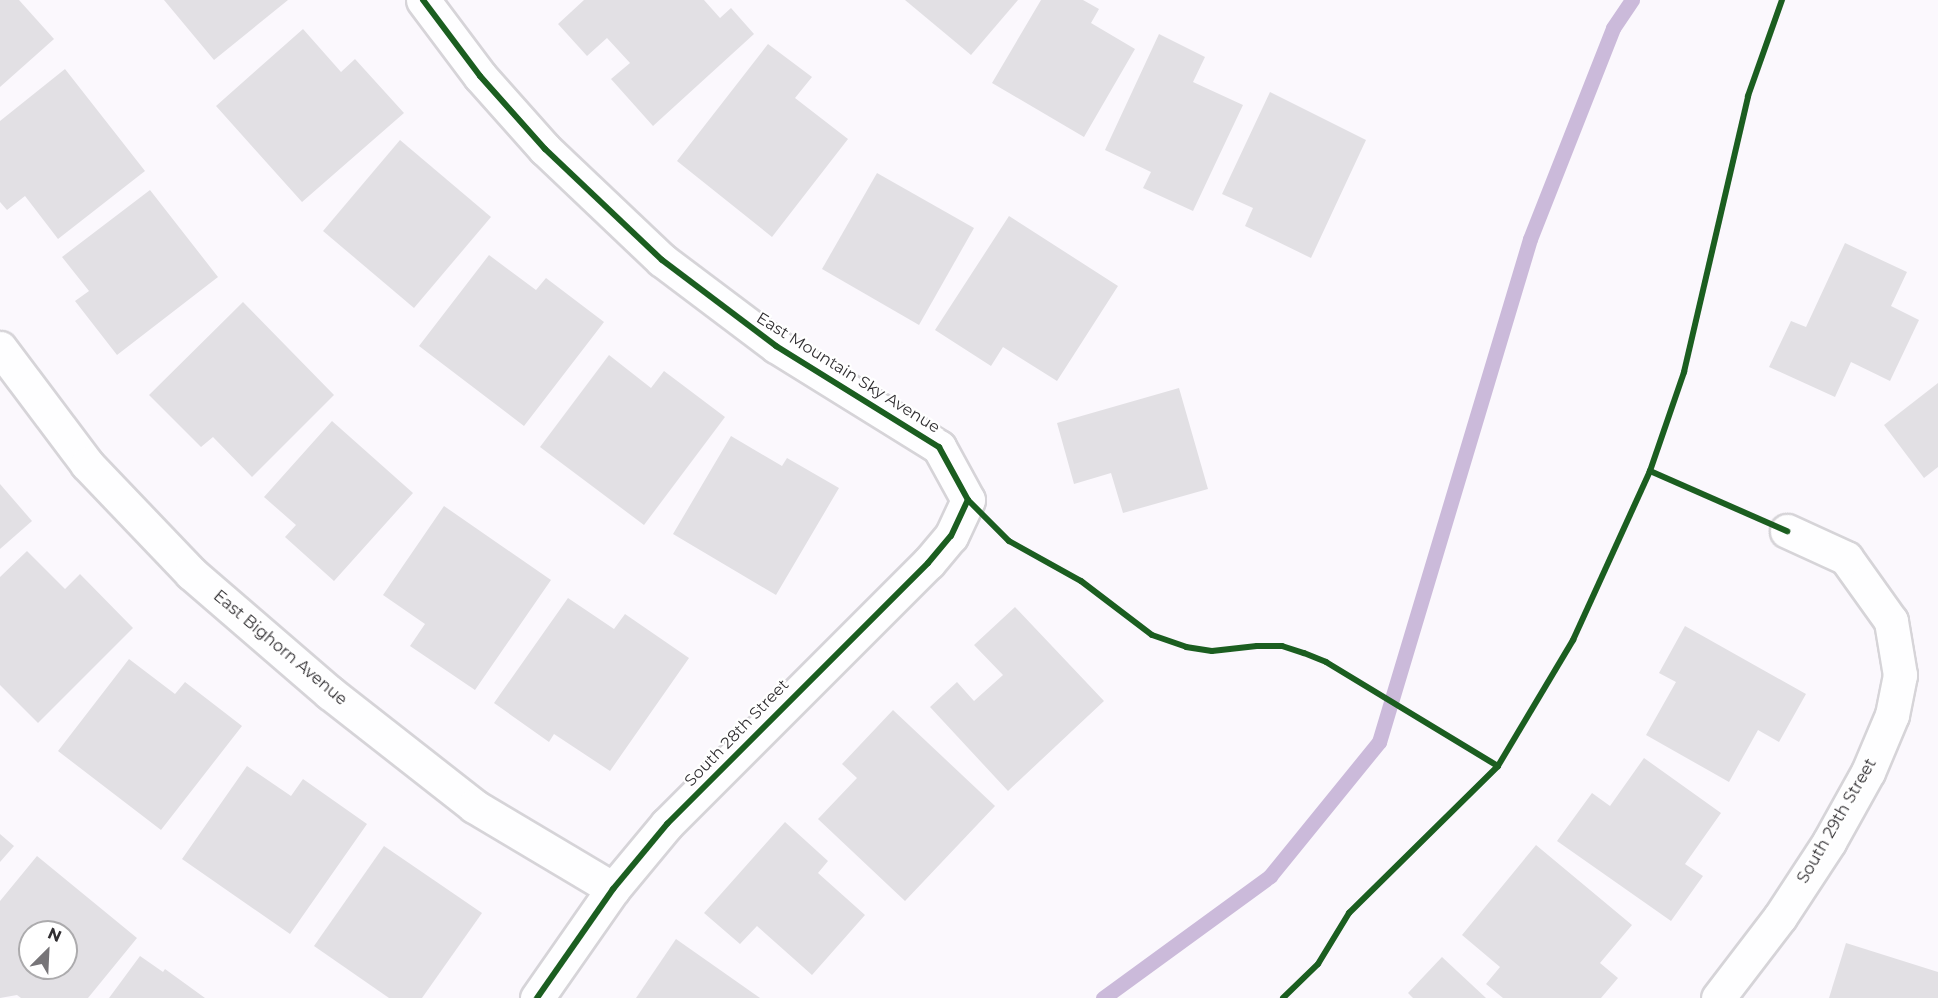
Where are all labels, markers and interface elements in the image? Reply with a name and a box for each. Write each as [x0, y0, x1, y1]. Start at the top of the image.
street label: East Mountain Sky Avenue [753, 309, 943, 437]
street label: East Bighorn Avenue [209, 587, 351, 709]
street label: South 28th Street [681, 676, 793, 790]
street label: South 29th Street [1793, 755, 1881, 887]
north arrow [18, 920, 78, 980]
text: N [45, 924, 64, 946]

